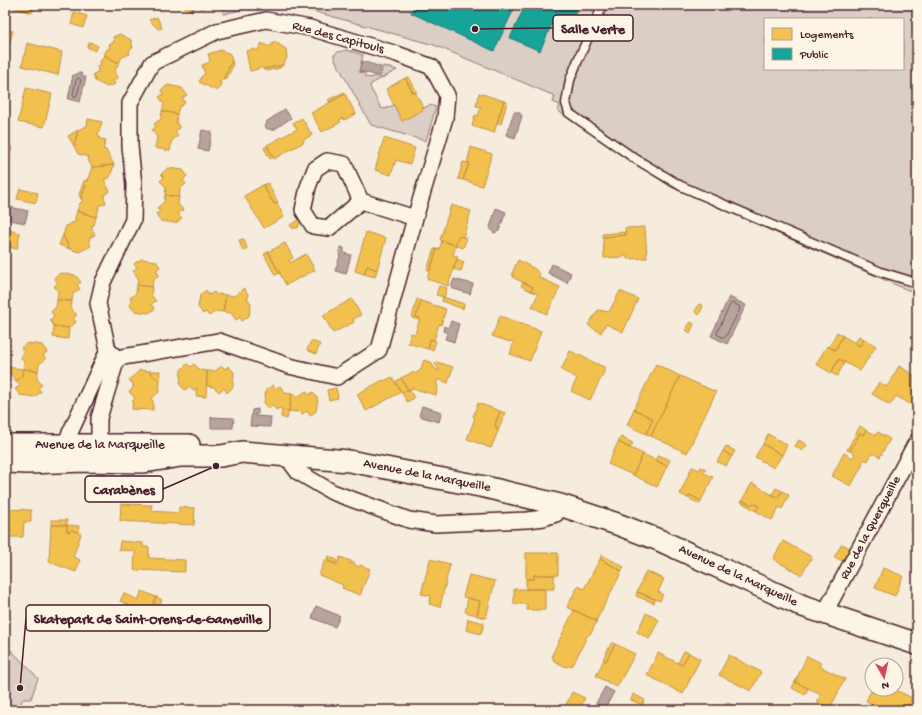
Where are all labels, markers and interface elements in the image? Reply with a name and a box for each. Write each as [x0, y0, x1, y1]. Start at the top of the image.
callout: Salle Verte [553, 15, 633, 41]
legend [764, 18, 904, 70]
street label: Rue des Capitouls [291, 19, 387, 58]
text: Salle Verte [561, 22, 626, 39]
text: Logements [800, 29, 854, 43]
text: Public [799, 49, 829, 63]
street label: Avenue de la Marqueille [35, 438, 165, 453]
street label: Avenue de la Marqueille [362, 456, 492, 496]
street label: Rue de la Querqueille [837, 473, 905, 582]
callout: Carabènes [85, 476, 163, 502]
text: Carabènes [92, 483, 156, 500]
street label: Avenue de la Marqueille [676, 542, 800, 610]
callout: Skatepark de Saint-Orens-de-Gameville [26, 605, 270, 631]
text: Skatepark de Saint-Orens-de-Gameville [34, 612, 263, 629]
north arrow [864, 657, 904, 697]
text: N [881, 678, 890, 691]

